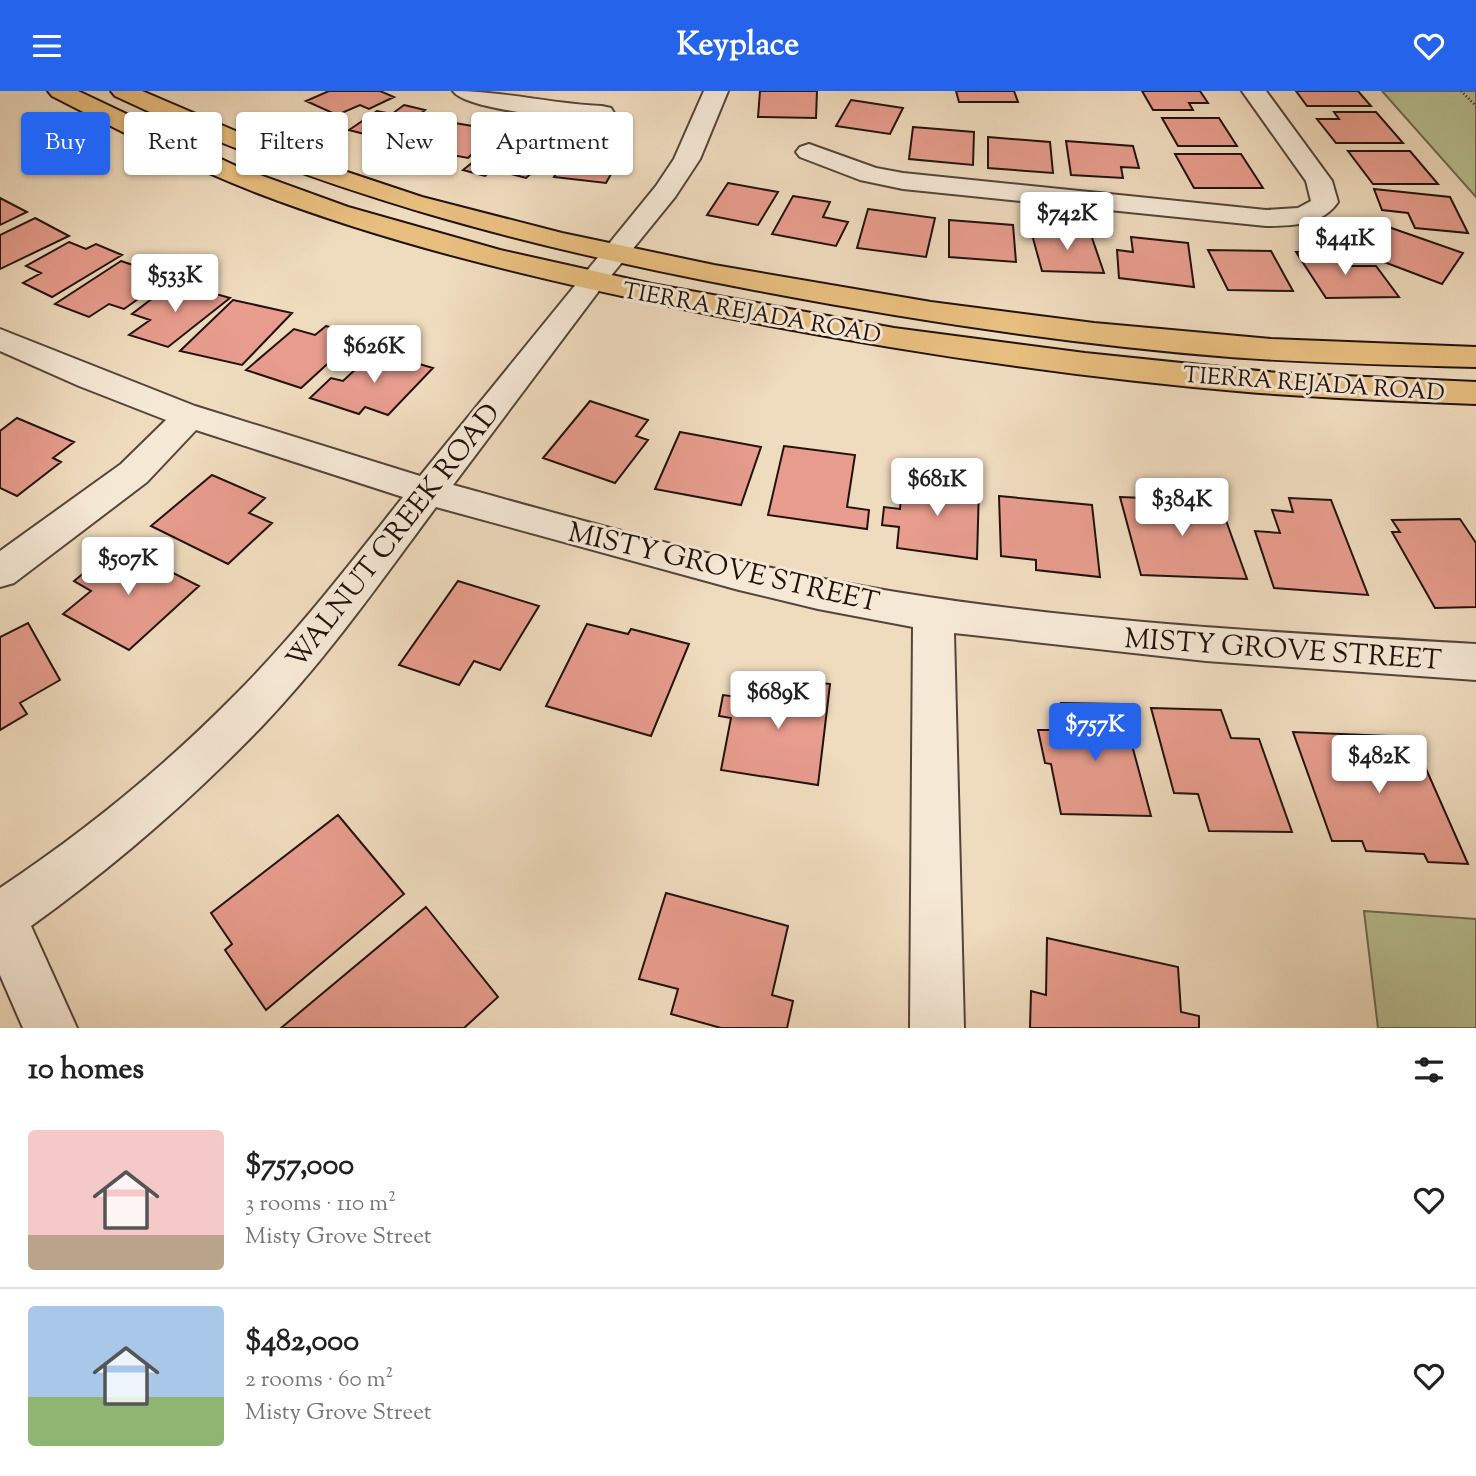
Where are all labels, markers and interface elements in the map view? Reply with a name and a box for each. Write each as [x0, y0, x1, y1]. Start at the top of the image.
text: Keyplace [677, 23, 799, 69]
icon: menu [28, 27, 66, 65]
icon: heart [1410, 27, 1448, 65]
chip: Buy [21, 112, 110, 175]
chip: Rent [124, 112, 222, 175]
chip: Filters [236, 112, 348, 175]
chip: New [362, 112, 457, 175]
chip: Apartment [471, 112, 633, 175]
pin: $742K [1018, 193, 1116, 252]
text: $742K [1036, 198, 1098, 231]
pin: $441K [1296, 218, 1394, 277]
text: $441K [1315, 223, 1375, 256]
pin: $533K [126, 255, 224, 314]
text: $533K [147, 260, 203, 293]
street label: TIERRA REJADA ROAD [620, 275, 883, 353]
pin: $626K [325, 325, 423, 385]
text: $626K [343, 331, 405, 364]
street label: TIERRA REJADA ROAD [1182, 360, 1446, 411]
street label: WALNUT CREEK ROAD [278, 396, 511, 678]
pin: $681K [888, 459, 986, 518]
text: $681K [907, 464, 967, 497]
pin: $384K [1133, 479, 1231, 538]
text: $384K [1151, 484, 1213, 517]
street label: MISTY GROVE STREET [564, 514, 883, 624]
pin: $507K [79, 538, 177, 597]
text: $507K [98, 543, 158, 576]
street label: MISTY GROVE STREET [1123, 620, 1443, 682]
pin: $689K [729, 671, 827, 731]
text: $689K [746, 677, 810, 710]
pin: $757K [1046, 703, 1144, 763]
text: $757K [1065, 709, 1125, 742]
pin: $482K [1330, 735, 1428, 795]
text: $482K [1348, 741, 1410, 774]
text: 10 homes [28, 1049, 144, 1092]
icon: filters [1410, 1051, 1448, 1089]
text: $757,000 [245, 1145, 354, 1188]
icon: home [84, 1158, 168, 1242]
icon: heart [1410, 1181, 1448, 1219]
text: 3 rooms · 110 m² [245, 1188, 396, 1221]
text: Misty Grove Street [245, 1221, 432, 1254]
text: $482,000 [245, 1321, 359, 1364]
icon: home [84, 1334, 168, 1418]
icon: heart [1410, 1357, 1448, 1395]
text: 2 rooms · 60 m² [245, 1364, 393, 1397]
text: Misty Grove Street [245, 1397, 432, 1430]

